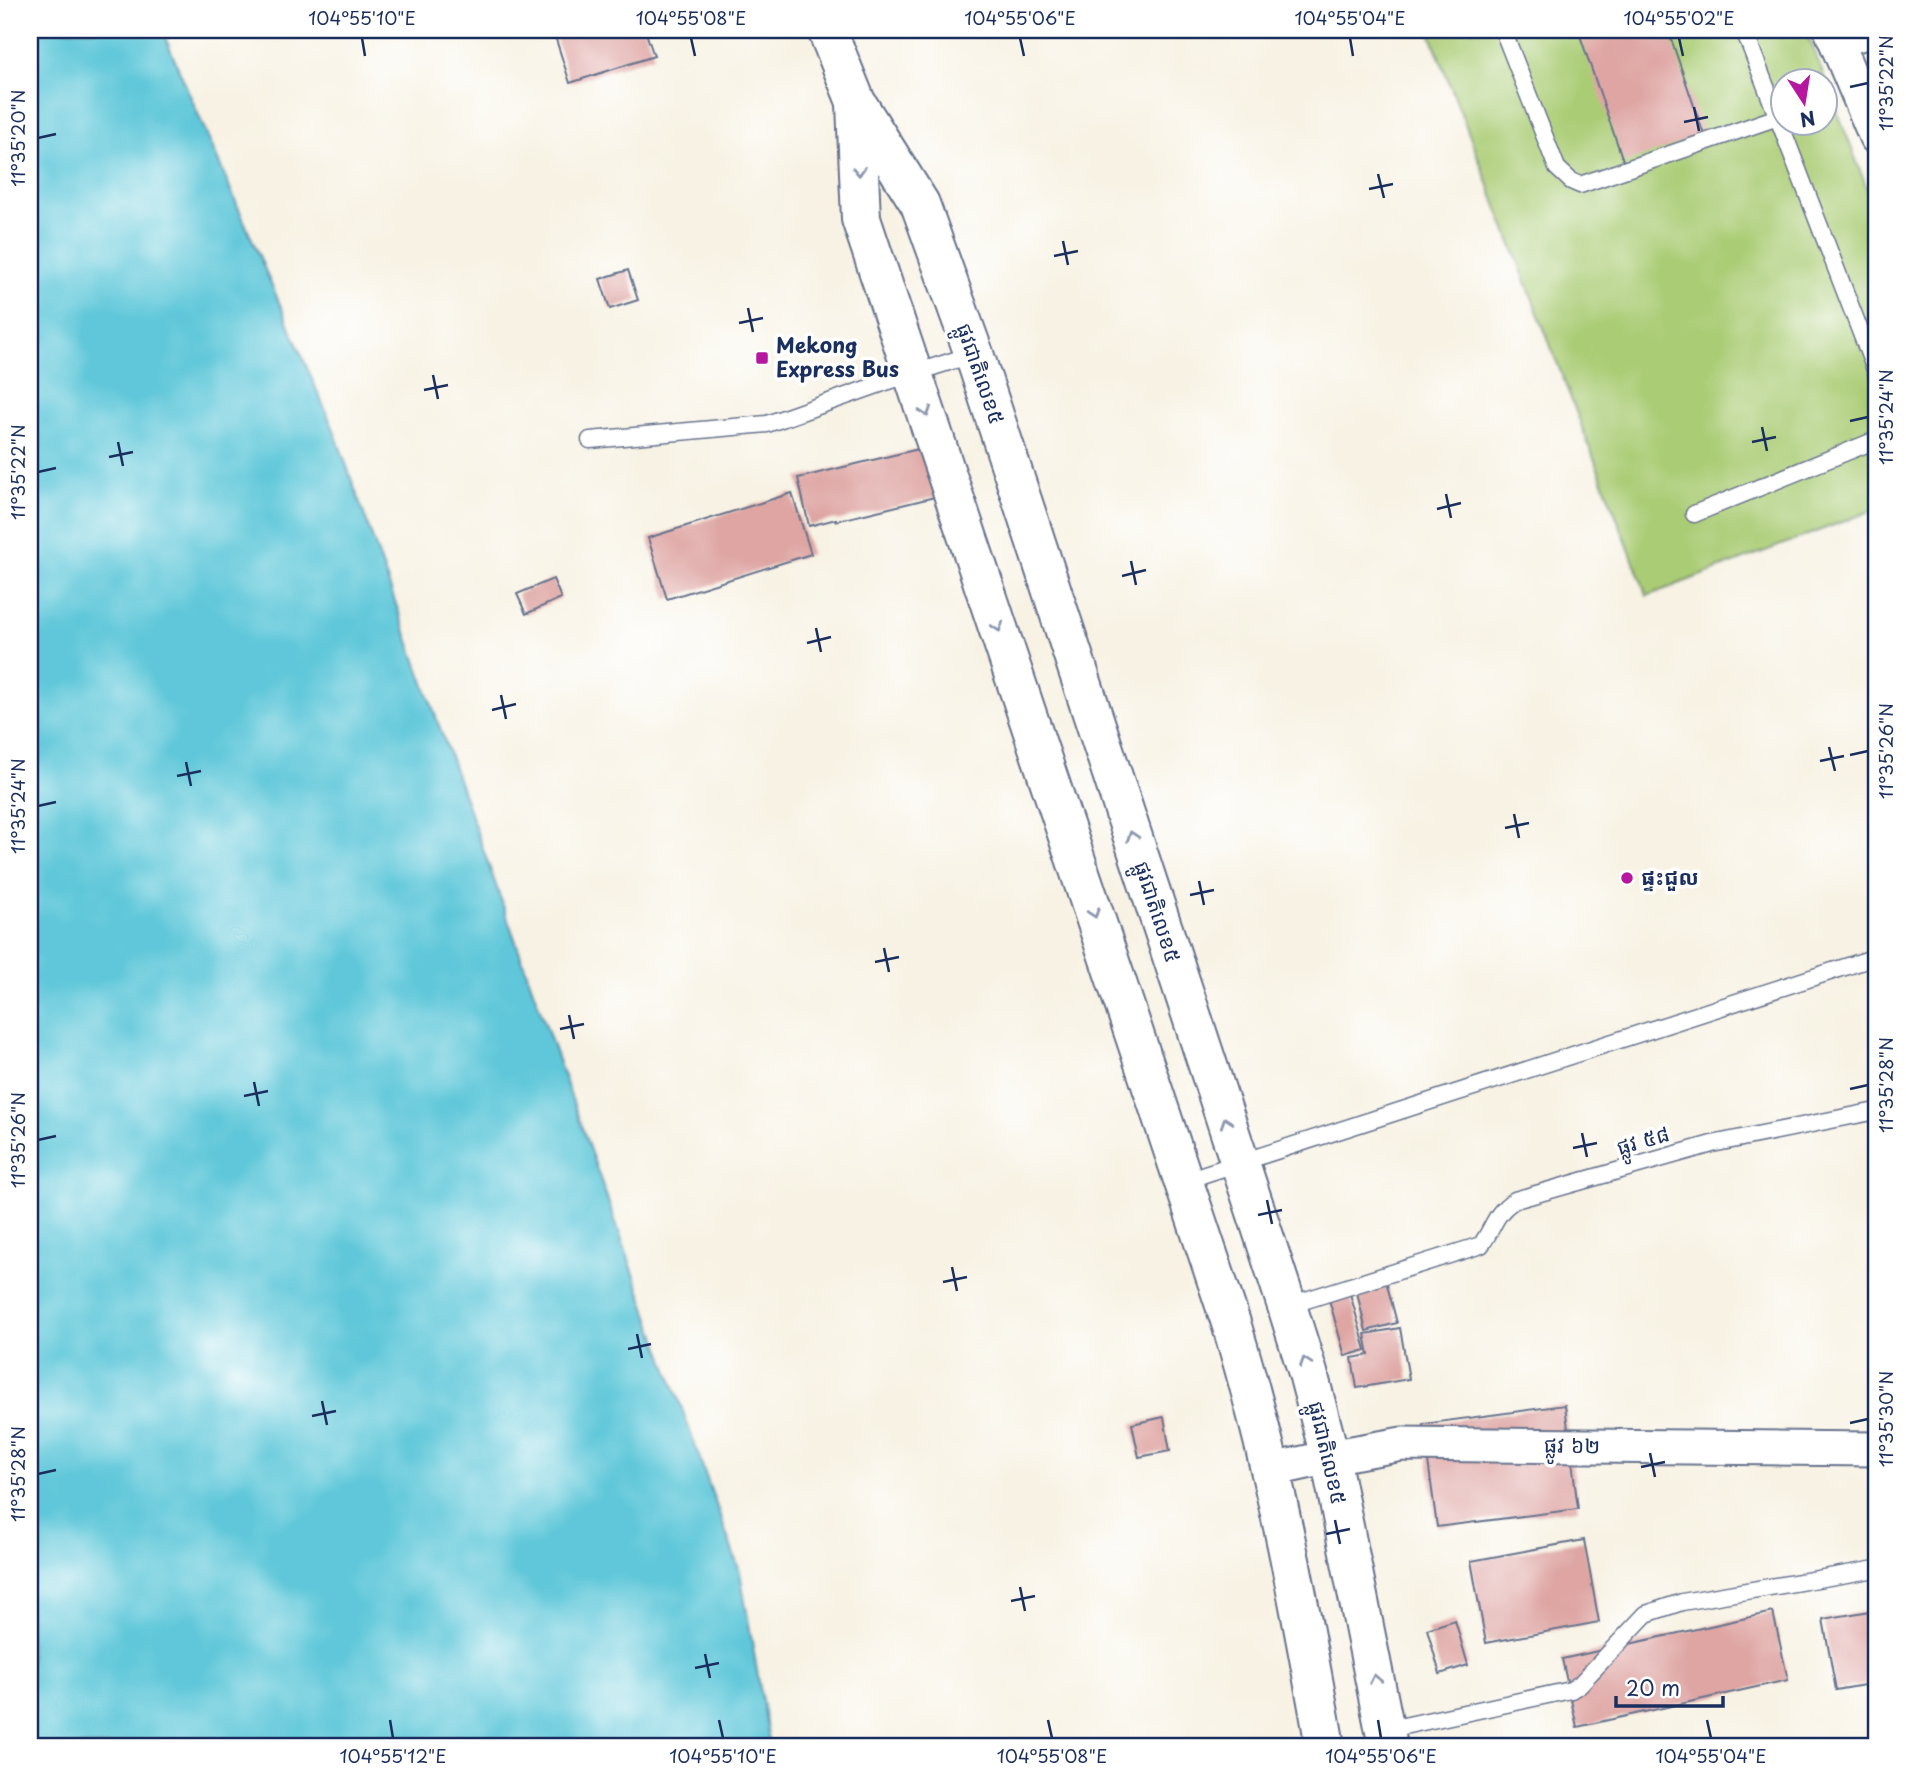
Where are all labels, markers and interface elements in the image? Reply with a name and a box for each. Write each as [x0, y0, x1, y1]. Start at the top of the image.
text: 104°55'10"E [308, 4, 416, 31]
text: 104°55'08"E [636, 4, 746, 31]
text: 104°55'06"E [964, 4, 1076, 31]
text: 104°55'04"E [1295, 4, 1405, 31]
text: 104°55'02"E [1623, 4, 1735, 31]
text: 11°35'22"N [1872, 35, 1899, 131]
north arrow [1770, 66, 1840, 136]
text: 11°35'20"N [4, 89, 31, 187]
text: N [1797, 104, 1818, 135]
one-way arrow [851, 165, 866, 176]
street label: ផ្លូវជាតិលេខ៥ [945, 318, 1014, 430]
place label: Mekong Express Bus [776, 328, 899, 384]
marker: Mekong Express Bus [754, 350, 770, 366]
text: 11°35'24"N [1872, 369, 1899, 465]
one-way arrow [918, 405, 932, 417]
text: 11°35'22"N [4, 424, 31, 520]
one-way arrow [990, 621, 1004, 633]
text: 11°35'26"N [1872, 703, 1899, 799]
text: 11°35'24"N [4, 758, 31, 854]
one-way arrow [1126, 831, 1140, 843]
street label: ផ្លូវជាតិលេខ៥ [1122, 856, 1190, 968]
place label: ផ្ទះជួល [1641, 860, 1699, 892]
marker: ផ្ទះជួល [1619, 870, 1635, 886]
one-way arrow [1086, 906, 1100, 919]
text: 11°35'28"N [1872, 1037, 1899, 1133]
text: 11°35'26"N [4, 1092, 31, 1188]
street label: ផ្លូវ ៥៨ [1612, 1116, 1674, 1167]
one-way arrow [1220, 1117, 1234, 1129]
one-way arrow [1298, 1356, 1313, 1368]
text: 11°35'30"N [1872, 1371, 1899, 1467]
street label: ផ្លូវជាតិលេខ៥ [1296, 1398, 1356, 1509]
text: 11°35'28"N [4, 1426, 31, 1522]
street label: ផ្លូវ ៦២ [1544, 1428, 1600, 1466]
scale bar [1616, 1664, 1722, 1708]
text: 20 m [1626, 1671, 1680, 1703]
one-way arrow [1368, 1673, 1383, 1685]
text: 104°55'12"E [339, 1742, 447, 1769]
text: 104°55'10"E [669, 1742, 777, 1769]
text: 104°55'08"E [997, 1742, 1107, 1769]
text: 104°55'06"E [1325, 1742, 1437, 1769]
text: 104°55'04"E [1656, 1742, 1766, 1769]

